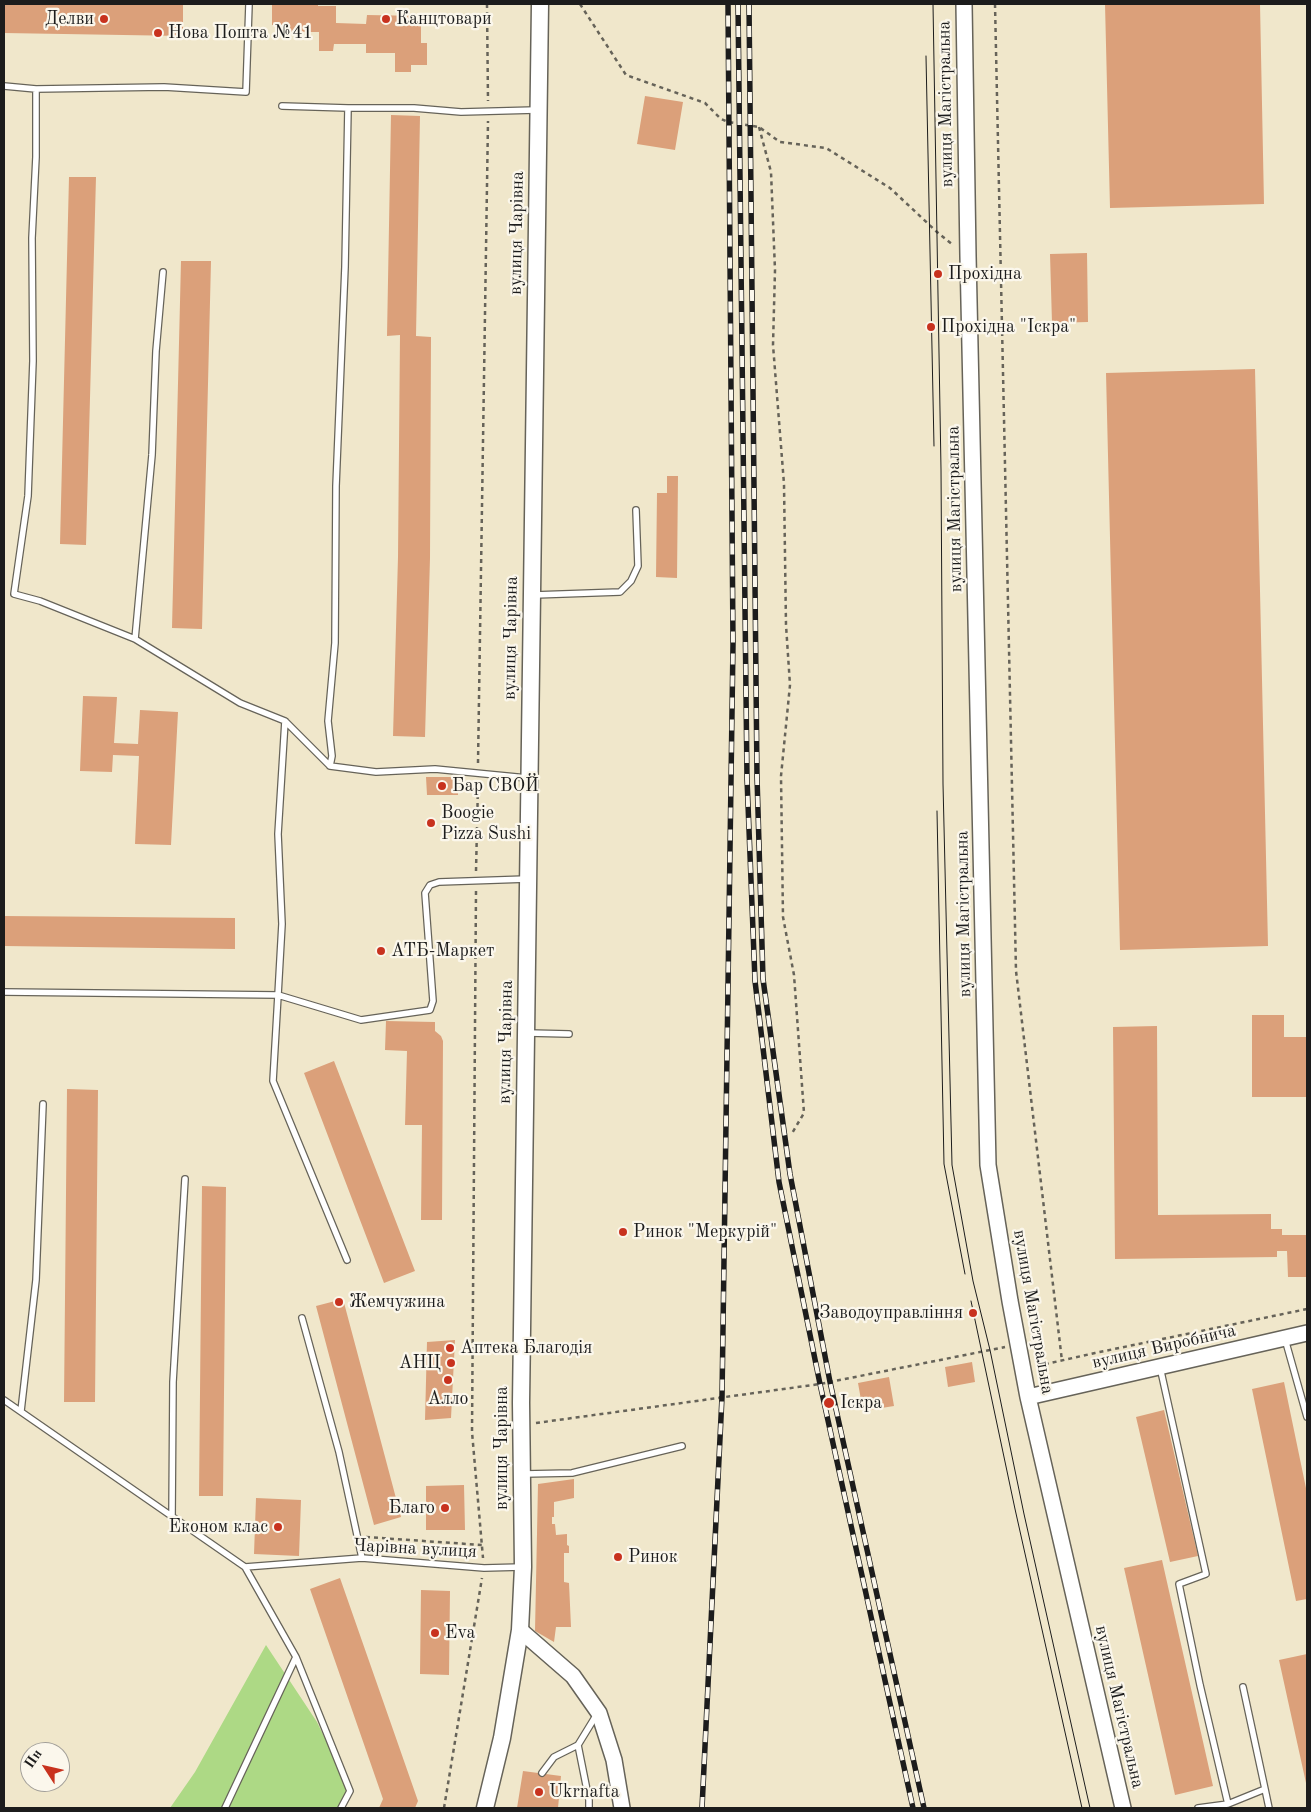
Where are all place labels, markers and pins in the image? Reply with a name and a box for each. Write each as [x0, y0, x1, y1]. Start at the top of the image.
place label: Делви [45, 8, 94, 30]
place label: Канцтовари [396, 8, 492, 30]
marker: Делви [98, 13, 110, 25]
marker: Канцтовари [380, 13, 392, 25]
place label: Нова Пошта №41 [168, 22, 313, 44]
marker: Нова Пошта №41 [152, 27, 164, 39]
place label: Прохідна [948, 263, 1022, 285]
marker: Прохідна [932, 268, 944, 280]
place label: Прохідна "Іскра" [941, 316, 1076, 338]
marker: Прохідна "Іскра" [925, 321, 937, 333]
place label: Бар СВОЙ [452, 775, 539, 797]
marker: Бар СВОЙ [436, 780, 448, 792]
place label: Boogie Pizza Sushi [441, 802, 531, 844]
marker: Boogie Pizza Sushi [425, 817, 437, 829]
place label: АТБ-Маркет [391, 940, 495, 962]
marker: АТБ-Маркет [375, 945, 387, 957]
place label: Ринок "Меркурій" [633, 1221, 777, 1243]
marker: Ринок "Меркурій" [617, 1226, 629, 1238]
place label: Жемчужина [349, 1291, 445, 1313]
marker: Жемчужина [333, 1296, 345, 1308]
place label: Заводоуправління [819, 1302, 963, 1324]
marker: Заводоуправління [967, 1307, 979, 1319]
place label: Аптека Благодія [460, 1337, 592, 1359]
marker: Аптека Благодія [444, 1342, 456, 1354]
place label: АНЦ [399, 1352, 441, 1374]
marker: АНЦ [445, 1357, 457, 1369]
marker: Алло [442, 1374, 454, 1386]
place label: Алло [428, 1388, 468, 1410]
place label: Іскра [840, 1392, 882, 1414]
marker: Іскра [822, 1396, 836, 1410]
place label: Благо [388, 1497, 435, 1519]
marker: Благо [439, 1502, 451, 1514]
place label: Економ клас [169, 1516, 268, 1538]
marker: Економ клас [272, 1521, 284, 1533]
place label: Ринок [628, 1546, 678, 1568]
marker: Ринок [612, 1551, 624, 1563]
place label: Eva [445, 1622, 475, 1644]
marker: Eva [429, 1627, 441, 1639]
place label: Ukrnafta [549, 1781, 620, 1803]
marker: Ukrnafta [533, 1786, 545, 1798]

